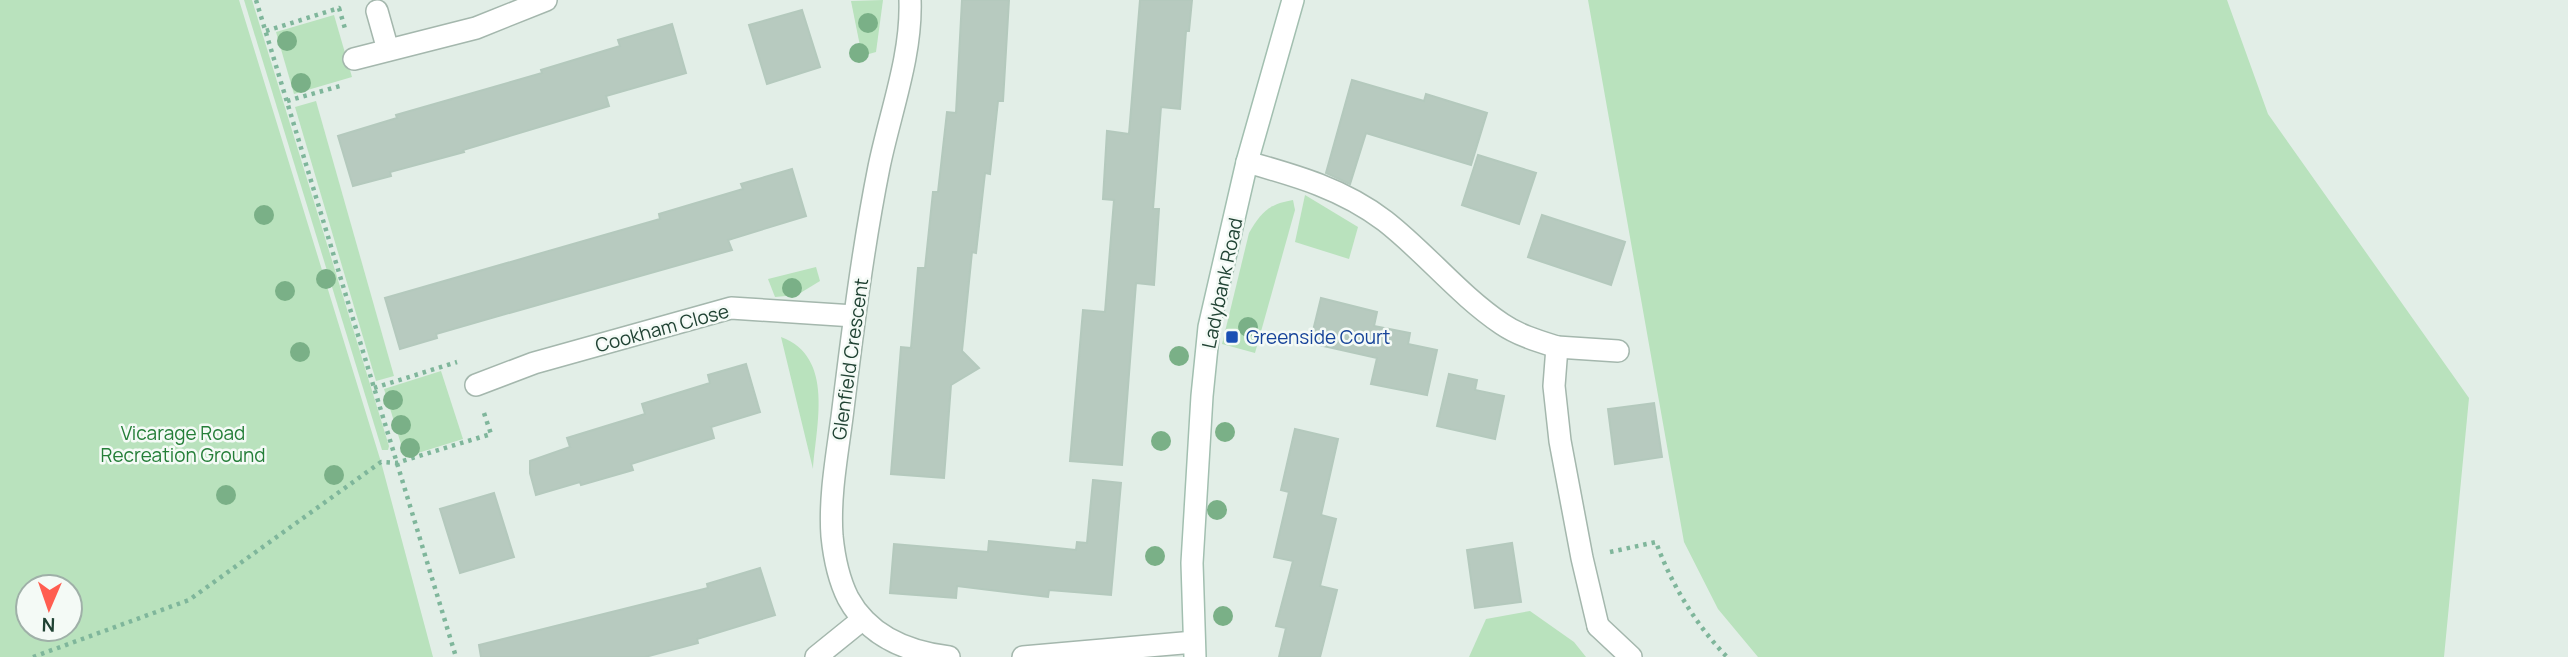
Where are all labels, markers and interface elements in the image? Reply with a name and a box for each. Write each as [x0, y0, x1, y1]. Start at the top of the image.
street label: Ladybank Road [1195, 215, 1249, 351]
street label: Glenfield Crescent [826, 276, 874, 442]
street label: Cookham Close [592, 298, 732, 358]
place label: Greenside Court [1246, 324, 1390, 350]
marker: Greenside Court [1224, 329, 1240, 345]
park label: Vicarage Road Recreation Ground [100, 420, 266, 468]
north arrow [14, 573, 84, 643]
text: N [41, 612, 56, 638]

